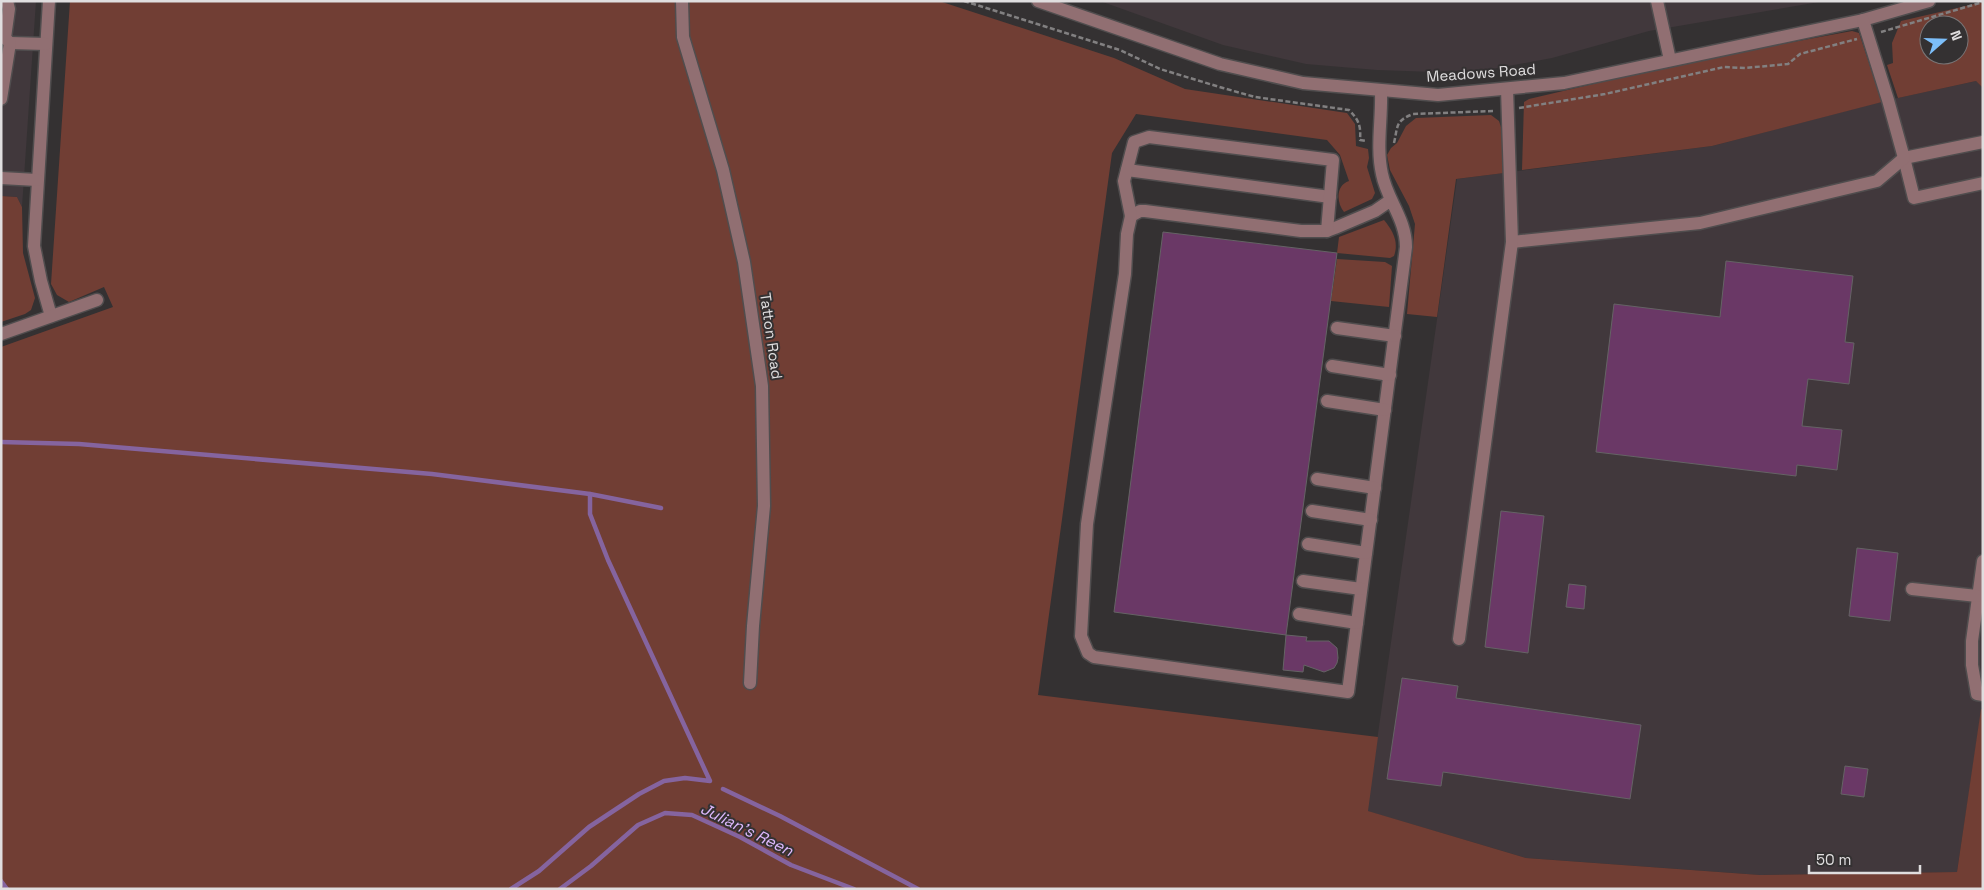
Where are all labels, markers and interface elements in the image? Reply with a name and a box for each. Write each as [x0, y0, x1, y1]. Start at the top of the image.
north arrow [1919, 15, 1969, 65]
text: N [1946, 28, 1966, 43]
street label: Meadows Road [1426, 59, 1536, 86]
street label: Tatton Road [756, 292, 787, 380]
water label: Julian's Reen [697, 798, 798, 861]
scale bar [1809, 842, 1920, 874]
text: 50 m [1816, 850, 1851, 869]

